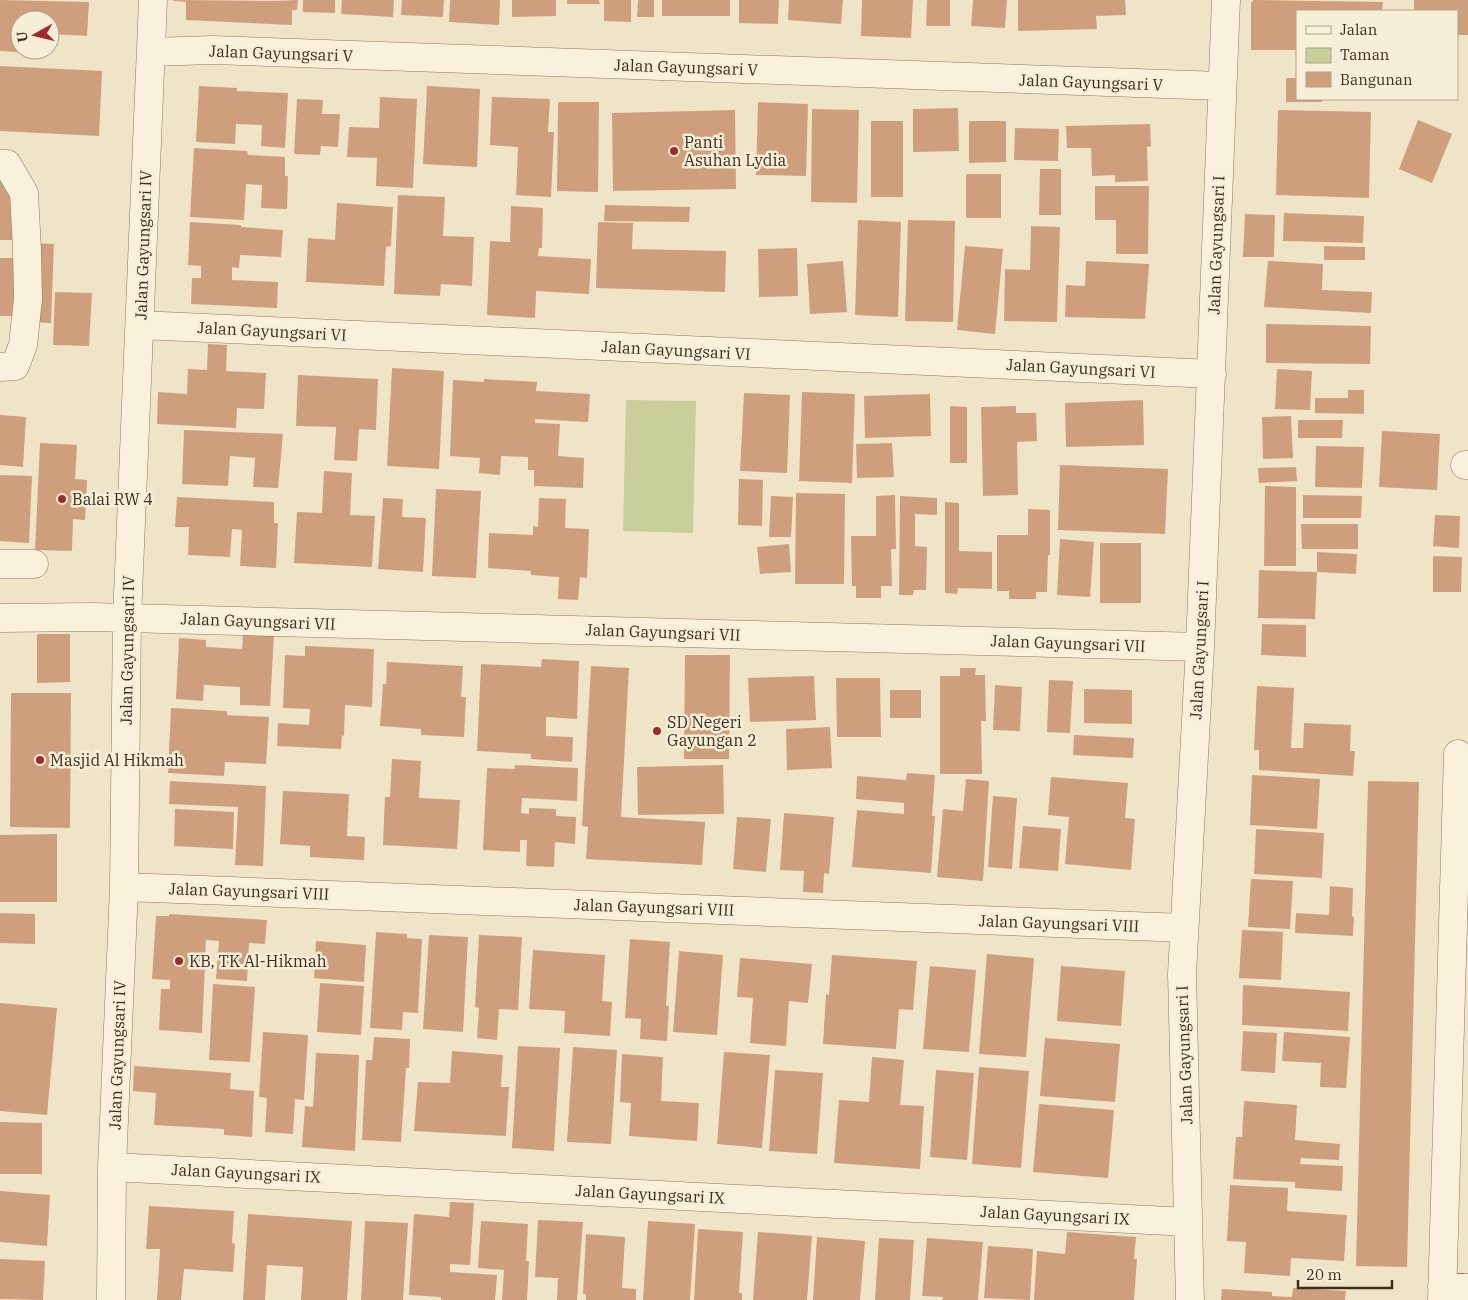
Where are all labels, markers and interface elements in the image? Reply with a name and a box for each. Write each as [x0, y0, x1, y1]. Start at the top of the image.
north arrow [10, 10, 60, 60]
legend [1296, 10, 1458, 100]
text: Jalan [1340, 20, 1378, 39]
text: U [12, 30, 32, 43]
street label: Jalan Gayungsari V [209, 40, 354, 66]
text: Taman [1340, 45, 1390, 64]
street label: Jalan Gayungsari V [614, 54, 759, 80]
street label: Jalan Gayungsari V [1019, 69, 1164, 95]
text: Bangunan [1340, 70, 1413, 89]
place label: Panti Asuhan Lydia [684, 132, 787, 170]
marker: Panti Asuhan Lydia [668, 145, 680, 157]
street label: Jalan Gayungsari IV [130, 170, 156, 320]
street label: Jalan Gayungsari I [1204, 175, 1228, 315]
street label: Jalan Gayungsari VI [197, 317, 347, 345]
street label: Jalan Gayungsari VI [601, 336, 751, 364]
street label: Jalan Gayungsari VI [1006, 354, 1156, 382]
place label: Balai RW 4 [72, 489, 153, 509]
marker: Balai RW 4 [56, 493, 68, 505]
street label: Jalan Gayungsari IV [116, 575, 138, 725]
street label: Jalan Gayungsari I [1185, 580, 1213, 720]
street label: Jalan Gayungsari VII [180, 608, 336, 634]
street label: Jalan Gayungsari VII [585, 619, 741, 645]
street label: Jalan Gayungsari VII [990, 630, 1146, 656]
place label: SD Negeri Gayungan 2 [667, 712, 757, 750]
marker: SD Negeri Gayungan 2 [651, 725, 663, 737]
place label: Masjid Al Hikmah [50, 750, 184, 770]
marker: Masjid Al Hikmah [34, 754, 46, 766]
street label: Jalan Gayungsari VIII [168, 878, 330, 904]
street label: Jalan Gayungsari VIII [573, 894, 735, 920]
street label: Jalan Gayungsari VIII [978, 910, 1140, 936]
place label: KB, TK Al-Hikmah [189, 951, 327, 971]
marker: KB, TK Al-Hikmah [173, 955, 185, 967]
street label: Jalan Gayungsari IV [104, 980, 130, 1130]
street label: Jalan Gayungsari I [1172, 985, 1196, 1125]
street label: Jalan Gayungsari IX [171, 1159, 322, 1187]
street label: Jalan Gayungsari IX [575, 1180, 726, 1208]
street label: Jalan Gayungsari IX [980, 1201, 1131, 1229]
scale bar [1298, 1258, 1392, 1290]
text: 20 m [1306, 1265, 1342, 1284]

